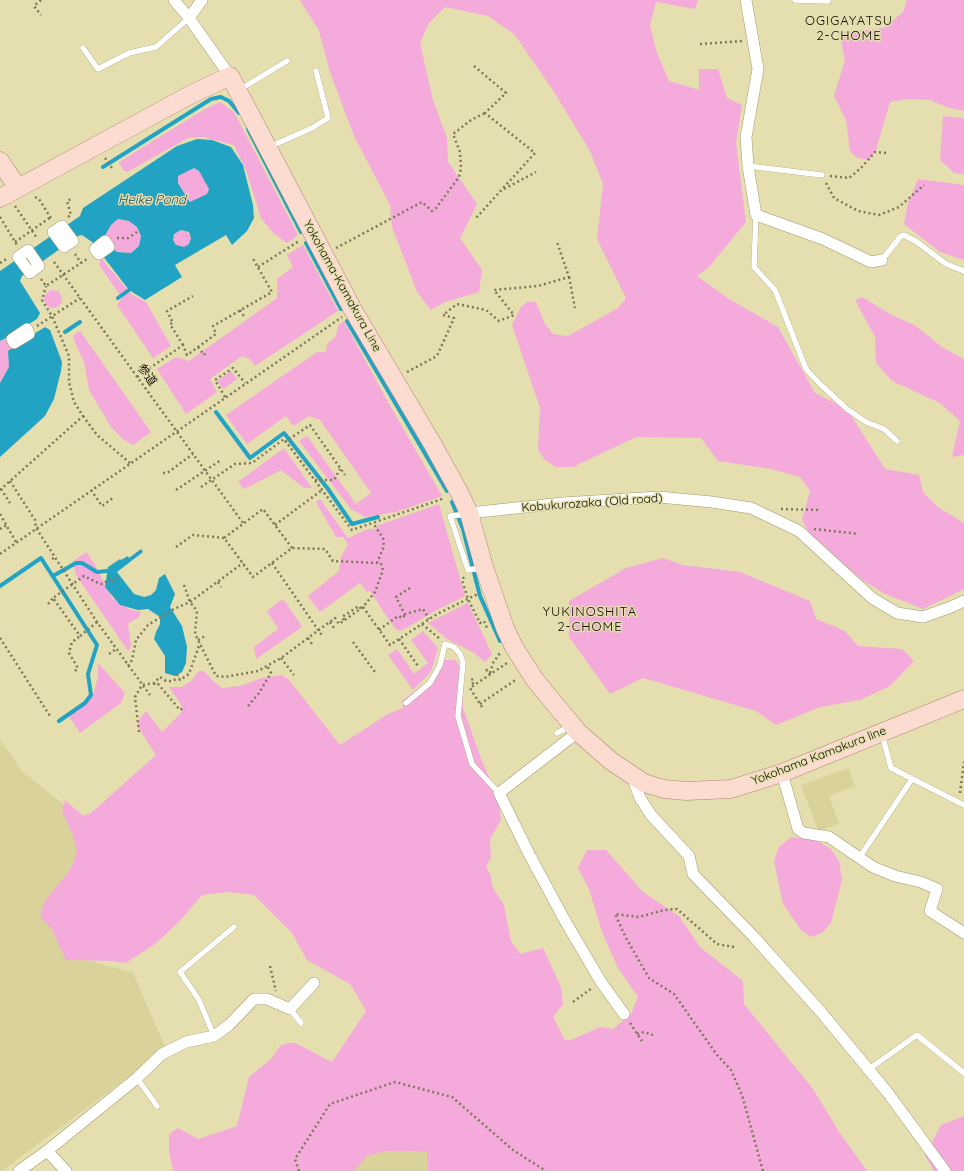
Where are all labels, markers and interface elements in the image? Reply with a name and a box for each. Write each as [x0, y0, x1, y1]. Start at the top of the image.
district label: OGIGAYATSU 2-CHOME [805, 13, 893, 44]
water label: Heike Pond [118, 192, 186, 208]
street label: Yokohama-Kamakura Line [300, 218, 384, 354]
street label: 参道 [134, 361, 160, 389]
street label: Kobukurozaka (Old road) [521, 491, 663, 515]
district label: YUKINOSHITA 2-CHOME [543, 604, 637, 635]
street label: Yokohama Kamakura line [750, 724, 888, 788]

